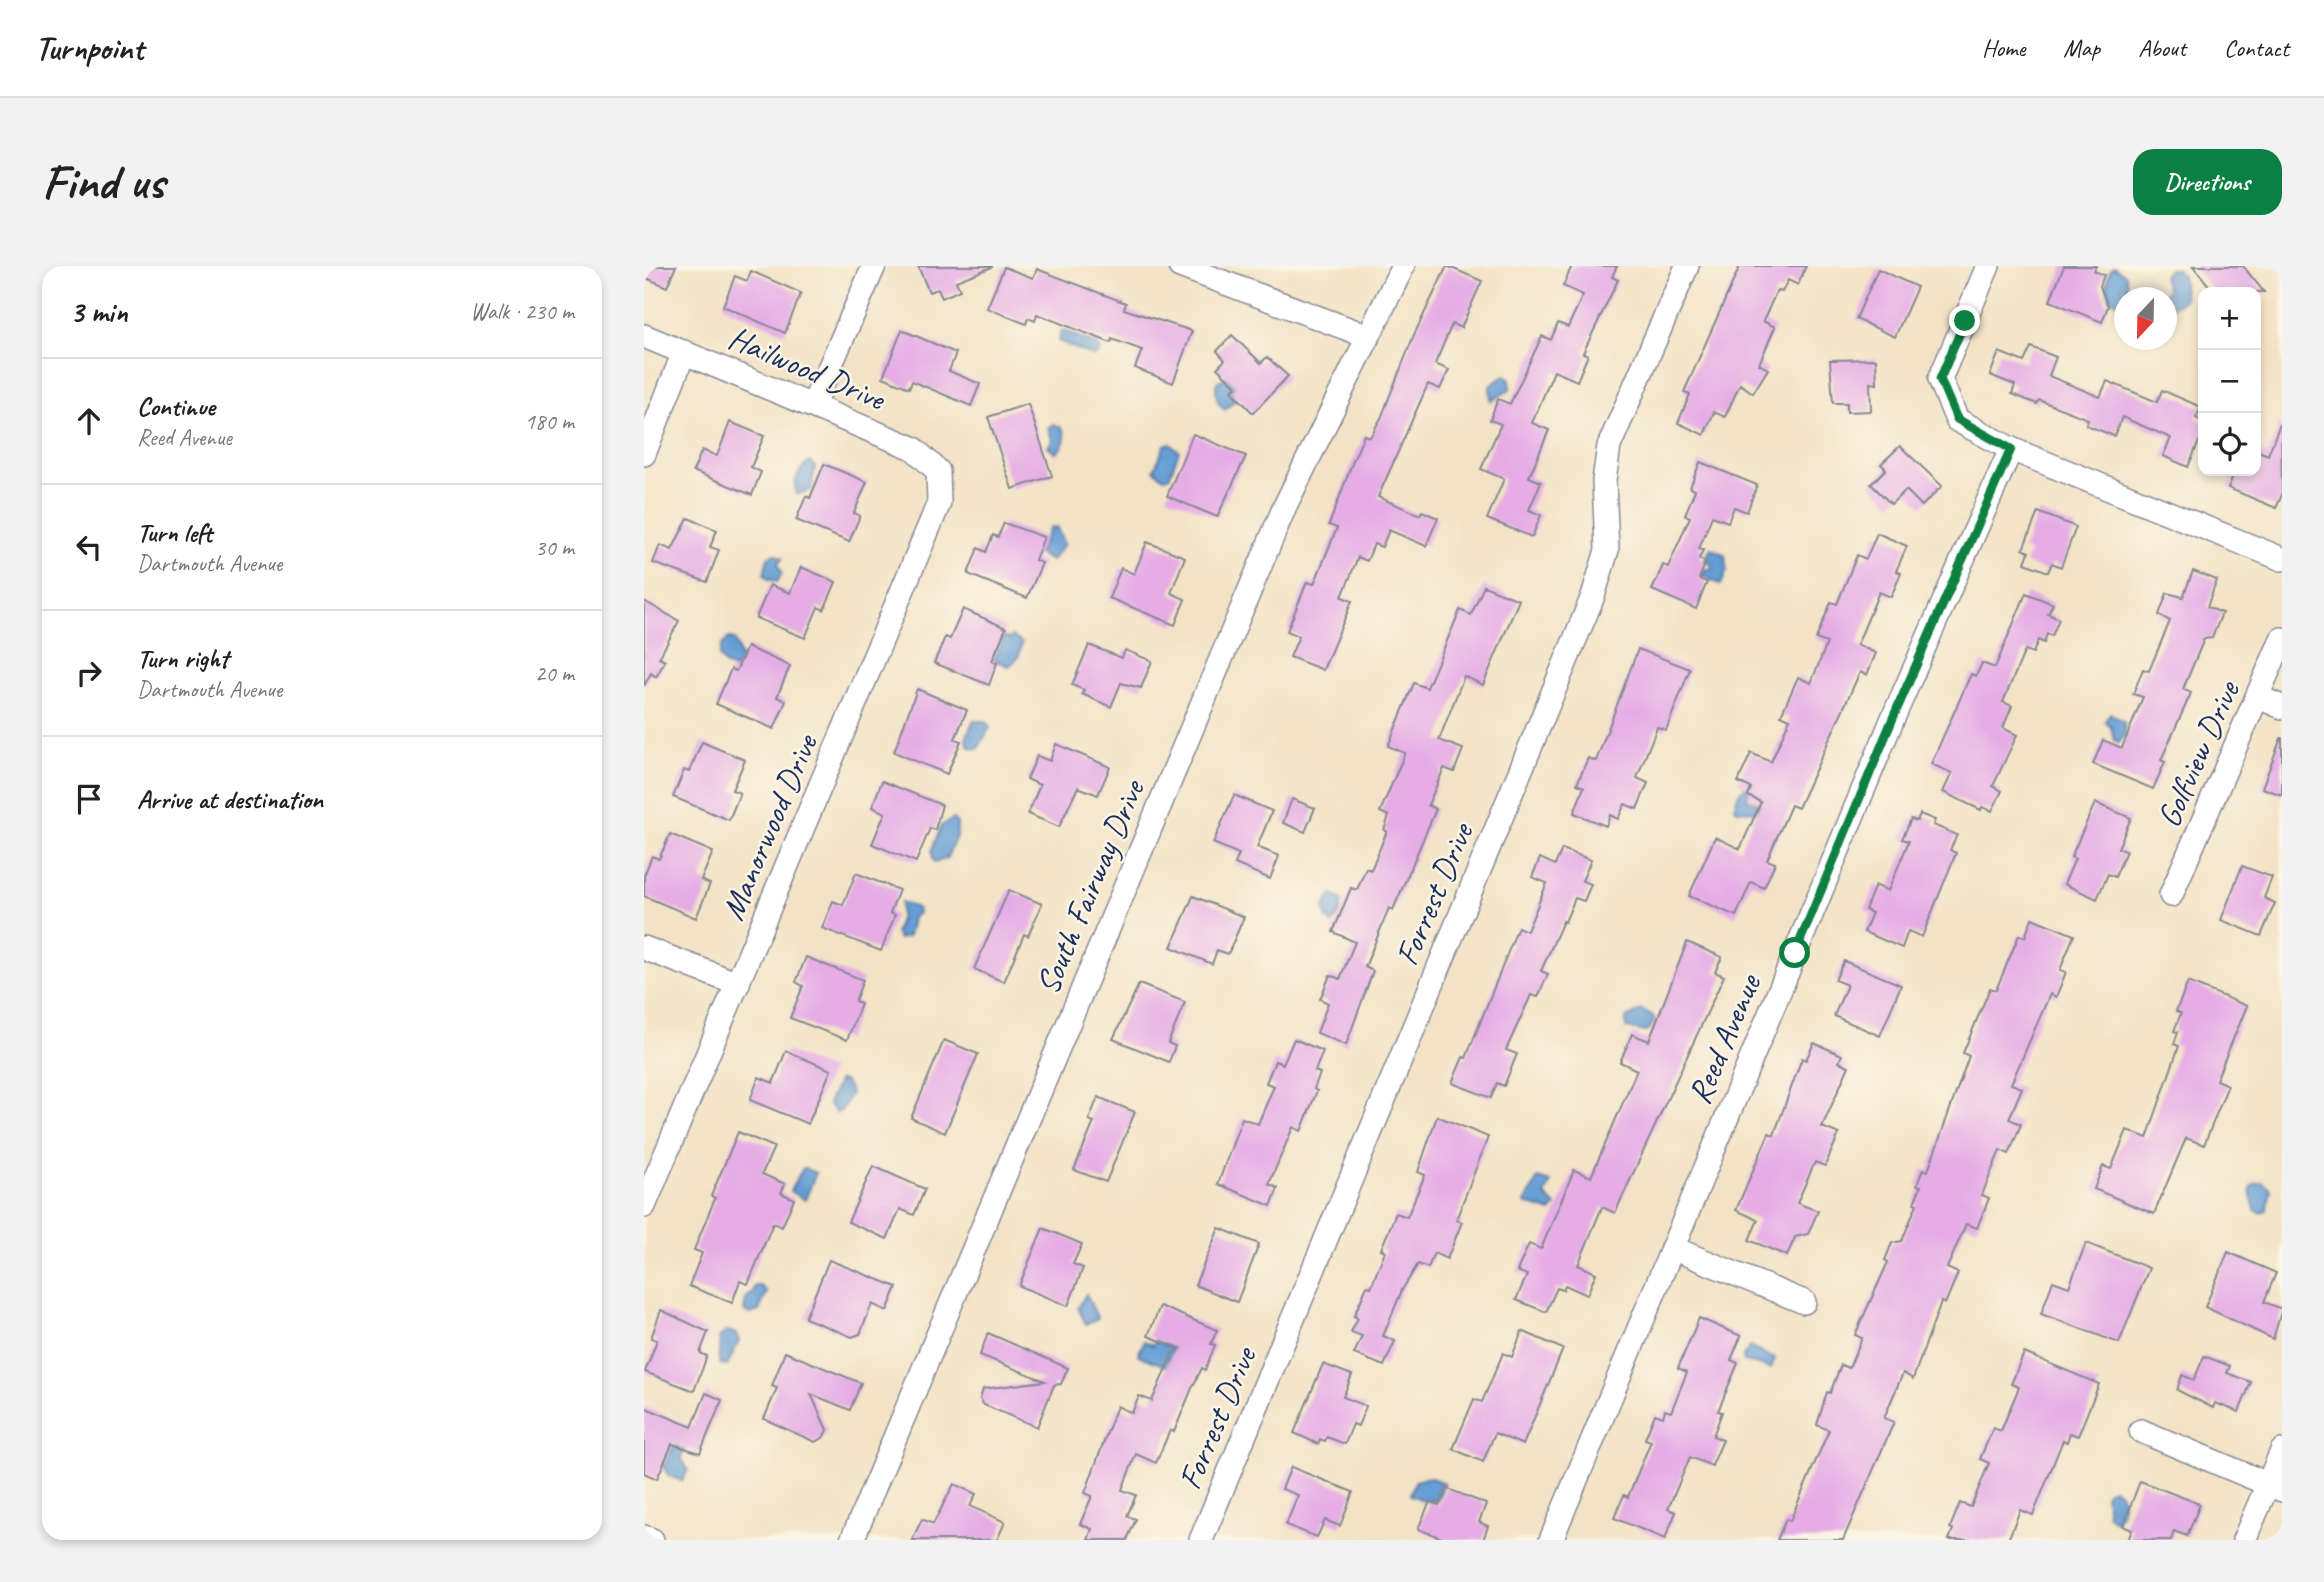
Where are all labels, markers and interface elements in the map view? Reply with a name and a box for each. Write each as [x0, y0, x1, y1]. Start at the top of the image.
text: Turnpoint [35, 27, 143, 69]
text: Home [1982, 33, 2025, 63]
text: Map [2063, 33, 2100, 63]
text: About [2138, 33, 2186, 63]
text: Contact [2224, 33, 2289, 63]
button: Directions [2133, 149, 2282, 215]
text: Find us [42, 151, 164, 213]
north arrow [2114, 287, 2177, 350]
map controls [2198, 287, 2261, 476]
button: + [2198, 287, 2261, 350]
text: 3 min [70, 293, 127, 331]
text: Walk · 230 m [470, 297, 574, 326]
route end [1949, 305, 1980, 336]
street label: Hailwood Drive [722, 316, 893, 420]
button: − [2198, 350, 2261, 413]
text: Continue [137, 390, 215, 423]
icon: ahead [70, 402, 108, 440]
text: 180 m [525, 407, 574, 436]
button: locate [2198, 413, 2261, 476]
text: Reed Avenue [137, 423, 232, 452]
text: Turn left [137, 516, 212, 549]
icon: left [70, 528, 108, 566]
text: 30 m [535, 533, 574, 562]
text: Dartmouth Avenue [137, 549, 282, 578]
text: Turn right [137, 642, 228, 675]
icon: right [70, 654, 108, 692]
text: 20 m [535, 659, 574, 688]
street label: Golfview Drive [2147, 673, 2249, 834]
text: Dartmouth Avenue [137, 675, 282, 704]
street label: Manorwood Drive [711, 727, 828, 926]
street label: South Fairway Drive [1026, 772, 1155, 1000]
icon: arrive [70, 780, 108, 818]
text: Arrive at destination [137, 783, 323, 816]
street label: Forrest Drive [1385, 815, 1483, 971]
route start [1779, 937, 1810, 968]
street label: Reed Avenue [1678, 967, 1771, 1110]
street label: Forrest Drive [1168, 1339, 1266, 1495]

